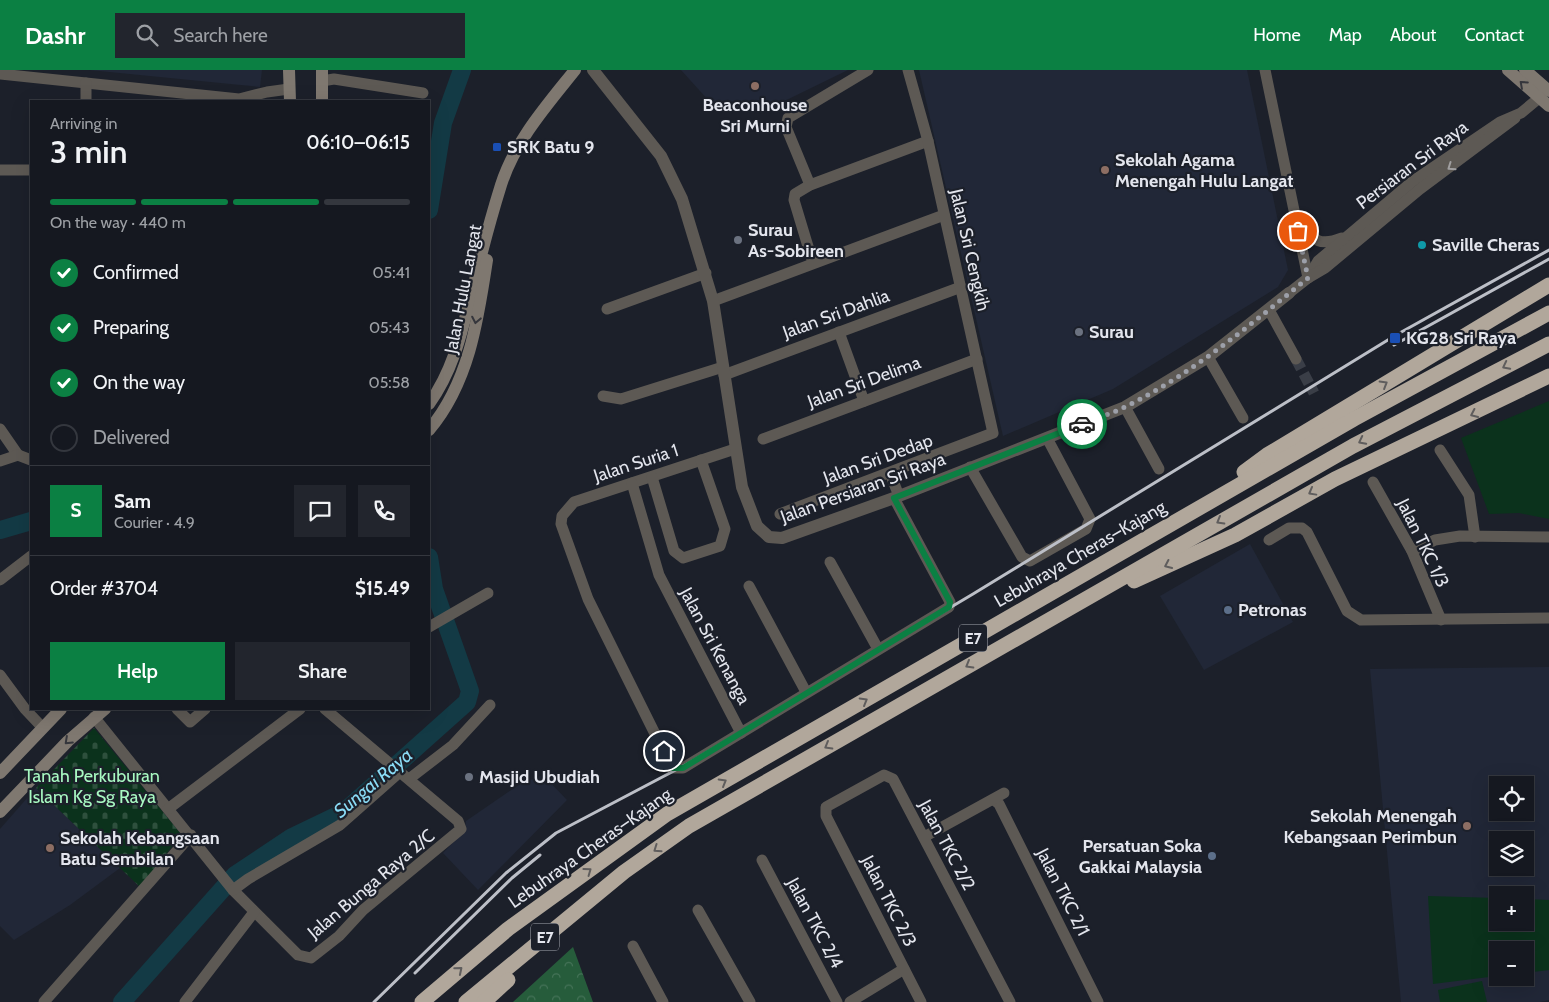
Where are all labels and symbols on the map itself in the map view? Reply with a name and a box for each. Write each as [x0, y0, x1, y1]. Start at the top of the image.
marker: Beaconhouse Sri Murni [749, 80, 761, 92]
one-way arrow [1520, 81, 1529, 90]
place label: Beaconhouse Sri Murni [703, 94, 807, 137]
street label: Persiaran Sri Raya [1352, 116, 1472, 214]
place label: SRK Batu 9 [507, 136, 594, 158]
marker: SRK Batu 9 [491, 141, 503, 153]
place label: Sekolah Agama Menengah Hulu Langat [1115, 149, 1294, 192]
one-way arrow [1448, 161, 1457, 169]
marker: Sekolah Agama Menengah Hulu Langat [1099, 164, 1111, 176]
street label: Jalan Sri Cengkih [945, 186, 995, 313]
pin [1277, 210, 1319, 252]
place label: Surau As-Sobireen [748, 219, 844, 262]
street label: Jalan Hulu Langat [440, 223, 486, 356]
marker: Surau As-Sobireen [732, 234, 744, 246]
place label: Saville Cheras [1432, 234, 1540, 256]
marker: Saville Cheras [1416, 239, 1428, 251]
street label: Jalan Sri Dahlia [779, 284, 893, 344]
one-way arrow [471, 316, 481, 325]
place label: Surau [1089, 321, 1134, 343]
marker: Surau [1073, 326, 1085, 338]
place label: KG28 Sri Raya [1406, 327, 1516, 349]
marker: KG28 Sri Raya [1388, 331, 1402, 345]
street label: Jalan Sri Delima [804, 351, 924, 413]
one-way arrow [1502, 360, 1511, 370]
one-way arrow [1378, 381, 1387, 391]
courier [1057, 399, 1107, 449]
one-way arrow [1470, 407, 1479, 418]
street label: Jalan Sri Dedap [819, 429, 936, 489]
one-way arrow [1358, 435, 1367, 445]
street label: Jalan Suria 1 [590, 439, 681, 487]
street label: Jalan Persiaran Sri Raya [777, 448, 949, 528]
one-way arrow [1308, 485, 1317, 495]
street label: Jalan TKC 1/3 [1392, 494, 1454, 591]
street label: Lebuhraya Cheras–Kajang [990, 495, 1171, 612]
one-way arrow [1217, 515, 1226, 525]
one-way arrow [1164, 559, 1173, 570]
street label: Jalan Sri Kenanga [674, 583, 755, 709]
place label: Petronas [1238, 599, 1307, 621]
marker: Petronas [1222, 604, 1234, 616]
road number: E7 [959, 624, 987, 652]
one-way arrow [965, 659, 974, 669]
one-way arrow [858, 697, 867, 707]
pin [643, 730, 685, 772]
one-way arrow [65, 735, 74, 744]
one-way arrow [825, 740, 834, 750]
water label: Sungai Raya [329, 743, 417, 823]
park label: Tanah Perkuburan Islam Kg Sg Raya [24, 765, 160, 808]
place label: Masjid Ubudiah [479, 766, 600, 788]
marker: Masjid Ubudiah [463, 771, 475, 783]
one-way arrow [718, 778, 727, 788]
street label: Lebuhraya Cheras–Kajang [504, 783, 677, 913]
street label: Jalan TKC 2/2 [914, 795, 980, 894]
place label: Sekolah Menengah Kebangsaan Perimbun [1284, 805, 1457, 848]
marker: Sekolah Menengah Kebangsaan Perimbun [1461, 820, 1473, 832]
street label: Jalan Bunga Raya 2/C [302, 825, 439, 944]
place label: Sekolah Kebangsaan Batu Sembilan [60, 827, 220, 870]
place label: Persatuan Soka Gakkai Malaysia [1079, 835, 1202, 878]
marker: Sekolah Kebangsaan Batu Sembilan [44, 842, 56, 854]
one-way arrow [653, 843, 662, 852]
street label: Jalan TKC 2/1 [1031, 844, 1095, 940]
marker: Persatuan Soka Gakkai Malaysia [1206, 850, 1218, 862]
street label: Jalan TKC 2/3 [856, 851, 921, 950]
one-way arrow [582, 869, 591, 877]
street label: Jalan TKC 2/4 [781, 873, 848, 972]
road number: E7 [531, 924, 559, 950]
one-way arrow [453, 968, 462, 976]

